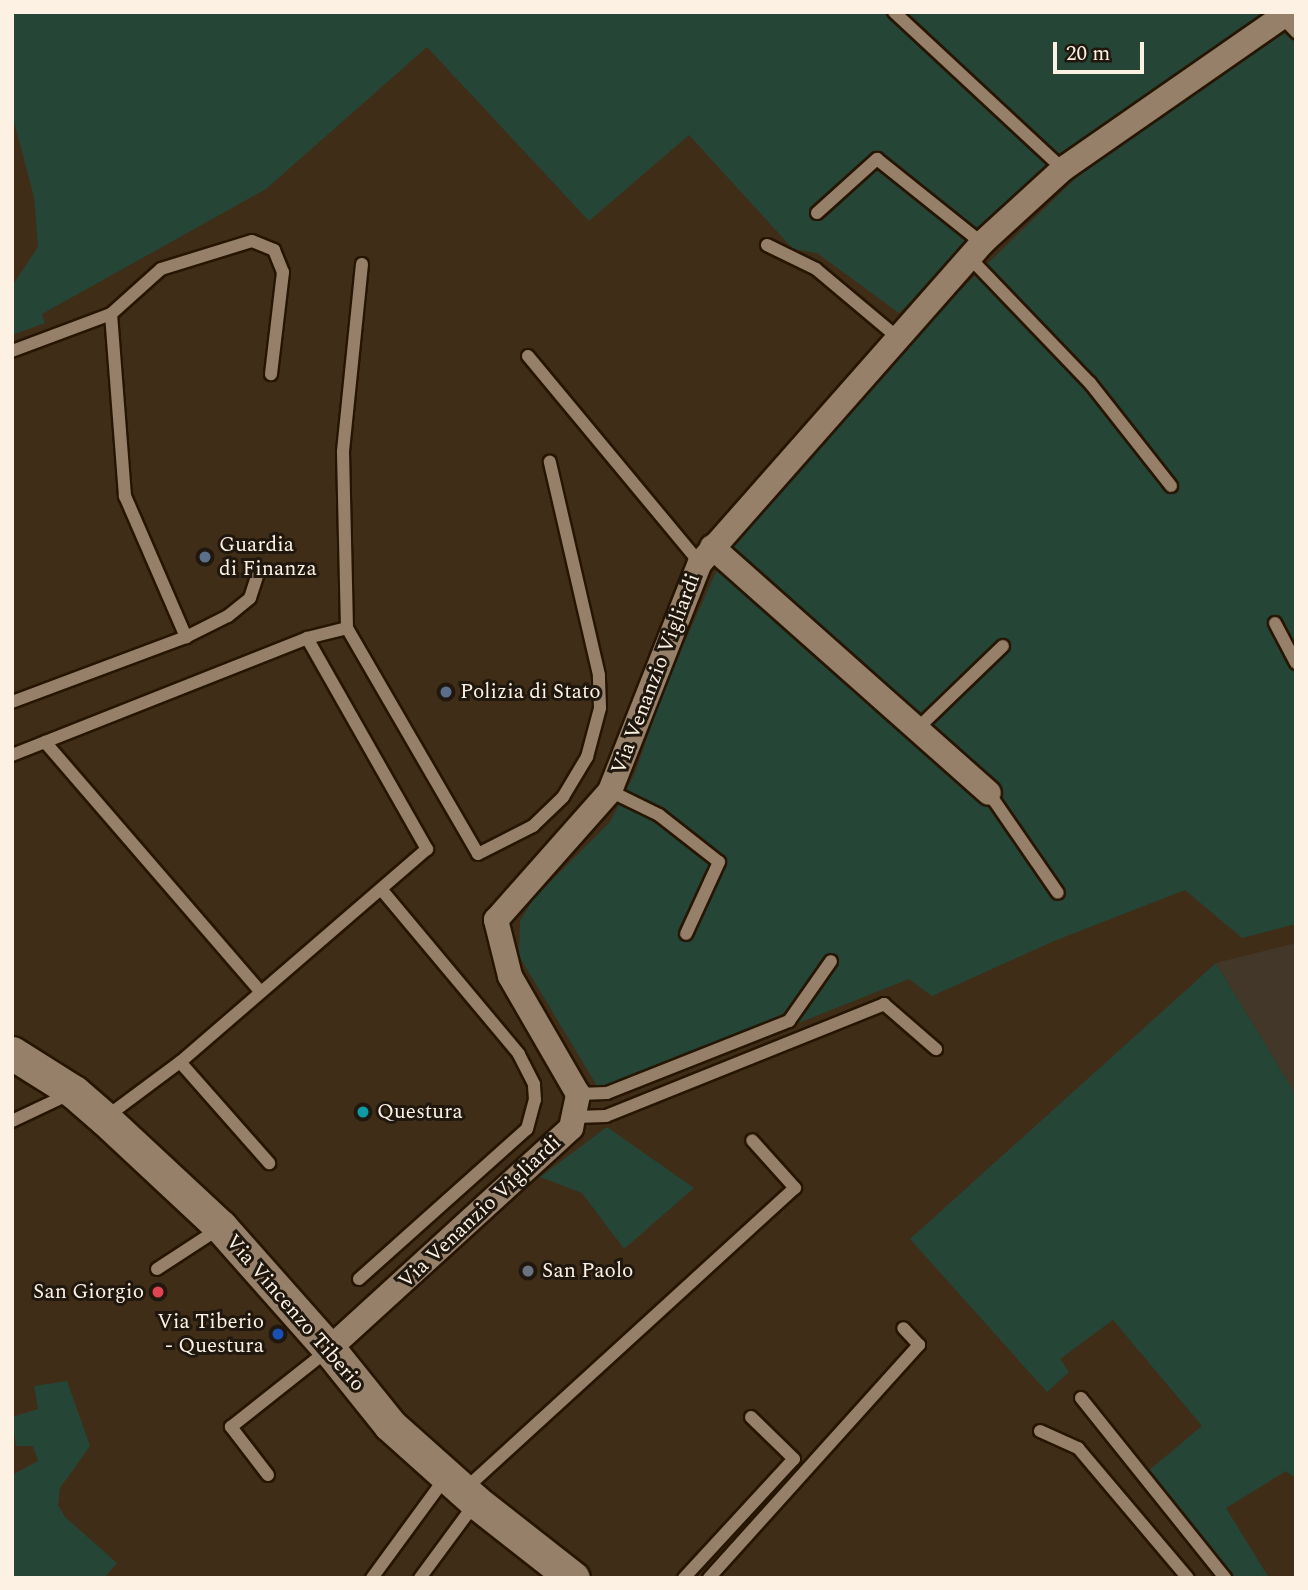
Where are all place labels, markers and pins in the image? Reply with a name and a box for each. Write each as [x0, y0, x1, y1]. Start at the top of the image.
place label: Guardia di Finanza [219, 532, 317, 582]
marker: Guardia di Finanza [197, 549, 213, 565]
place label: Polizia di Stato [460, 679, 601, 705]
marker: Polizia di Stato [438, 684, 454, 700]
place label: Questura [377, 1099, 463, 1125]
marker: Questura [355, 1104, 371, 1120]
place label: San Paolo [542, 1258, 633, 1284]
marker: San Paolo [520, 1263, 536, 1279]
place label: San Giorgio [33, 1279, 144, 1305]
marker: San Giorgio [150, 1284, 166, 1300]
place label: Via Tiberio - Questura [157, 1309, 264, 1359]
marker: Via Tiberio - Questura [270, 1326, 286, 1342]

